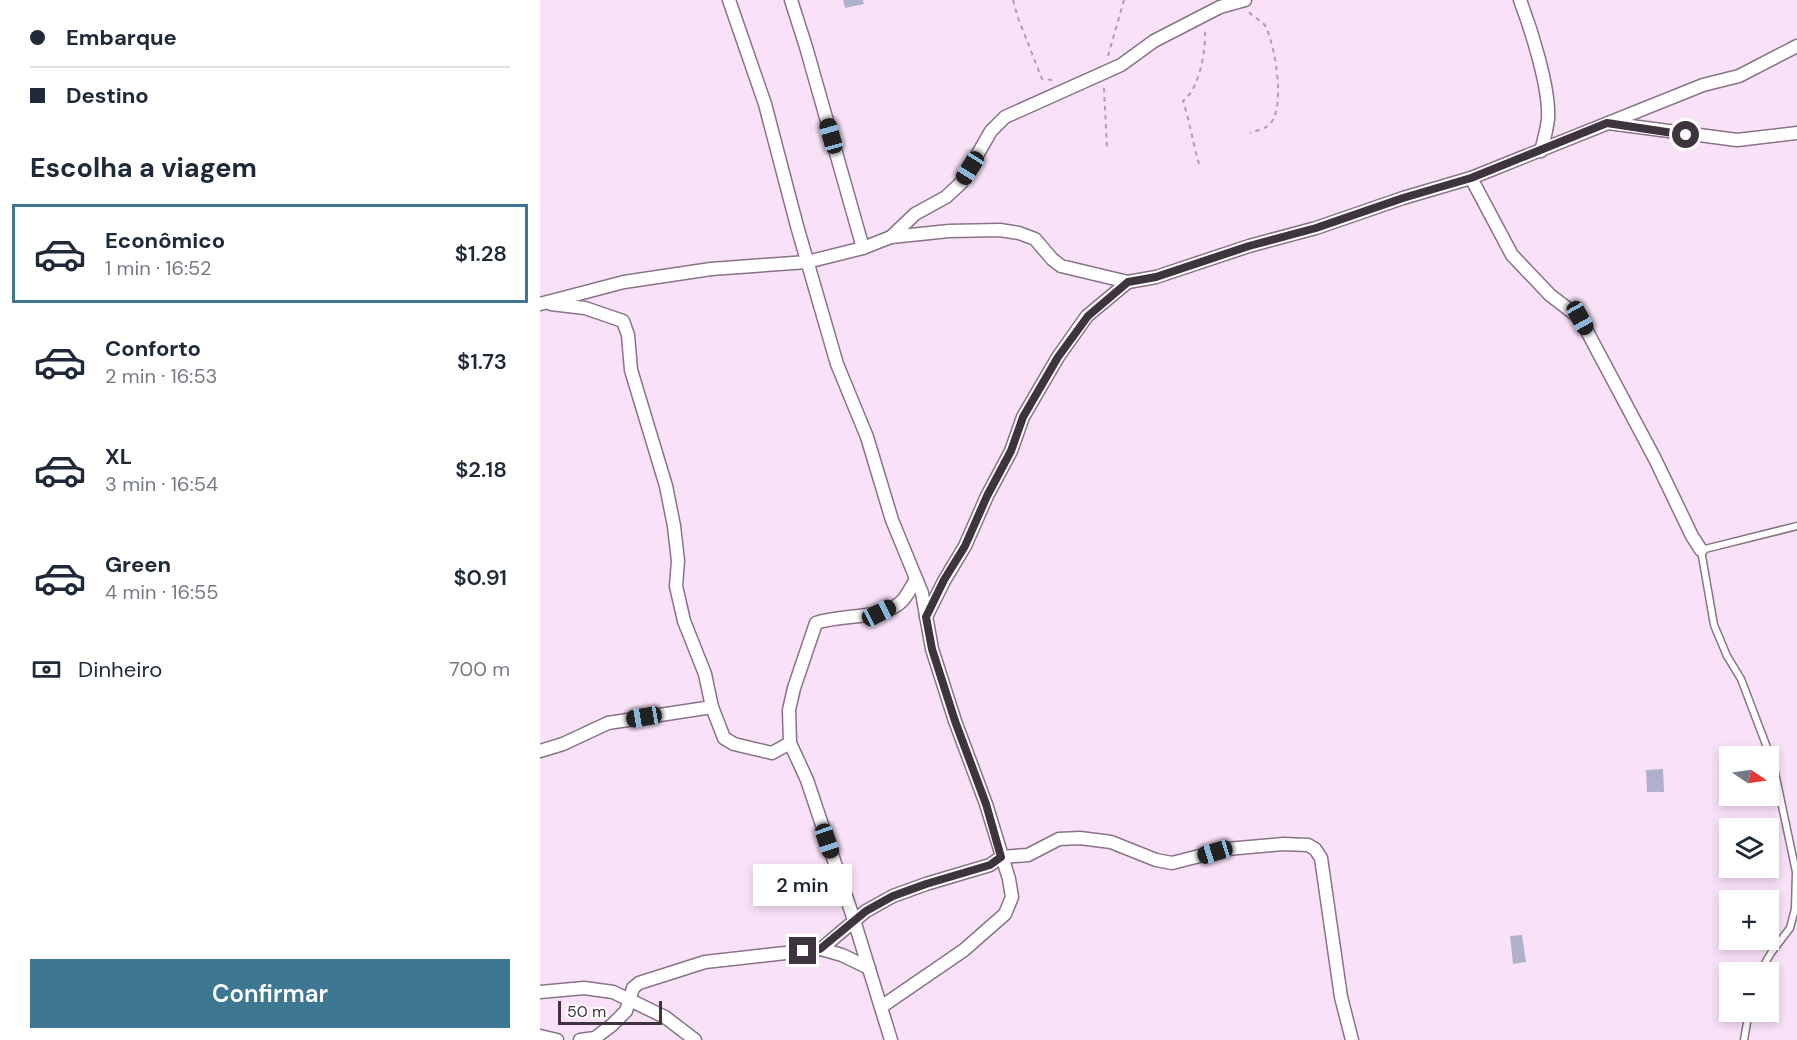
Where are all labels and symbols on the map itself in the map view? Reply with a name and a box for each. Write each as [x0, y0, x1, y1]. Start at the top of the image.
car [817, 116, 845, 156]
route start [1672, 121, 1699, 148]
car [953, 148, 987, 188]
car [1563, 298, 1597, 338]
car [859, 597, 899, 629]
car [625, 705, 663, 729]
north arrow [1719, 746, 1779, 806]
car [813, 821, 841, 861]
car [1195, 838, 1235, 866]
callout: 2 min [754, 864, 852, 906]
route end [789, 937, 816, 964]
scale bar [558, 998, 662, 1026]

